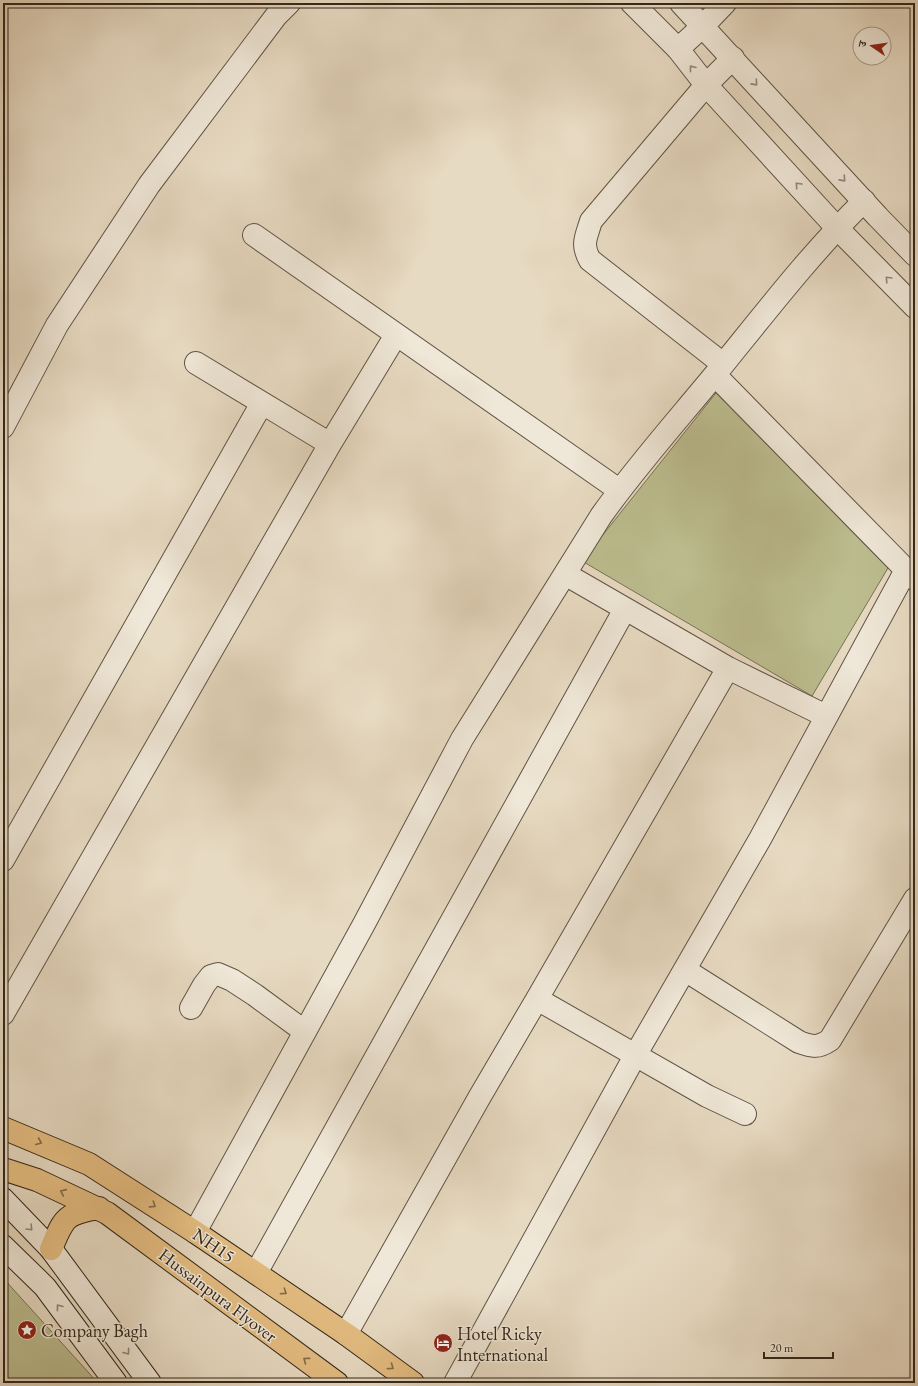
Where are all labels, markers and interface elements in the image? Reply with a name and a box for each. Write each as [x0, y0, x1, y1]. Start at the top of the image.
north arrow [852, 26, 892, 66]
text: उ [855, 38, 870, 49]
one-way arrow [690, 65, 697, 72]
one-way arrow [751, 78, 758, 86]
one-way arrow [838, 174, 845, 181]
one-way arrow [795, 182, 803, 190]
one-way arrow [885, 276, 893, 284]
one-way arrow [36, 1138, 43, 1146]
one-way arrow [60, 1189, 68, 1197]
one-way arrow [149, 1200, 156, 1208]
one-way arrow [25, 1223, 32, 1230]
street label: NH15 [188, 1223, 240, 1267]
street label: Hussainpura Flyover [154, 1243, 282, 1347]
one-way arrow [280, 1287, 287, 1294]
one-way arrow [57, 1304, 64, 1311]
place icon: Company Bagh [16, 1319, 38, 1341]
place label: Company Bagh [41, 1319, 148, 1342]
place label: Hotel Ricky International [457, 1322, 548, 1366]
hotel icon: Hotel Ricky International [432, 1332, 454, 1354]
scale bar [764, 1334, 833, 1360]
text: 20 m [770, 1340, 794, 1356]
one-way arrow [122, 1347, 129, 1354]
one-way arrow [303, 1358, 310, 1365]
one-way arrow [387, 1362, 394, 1370]

